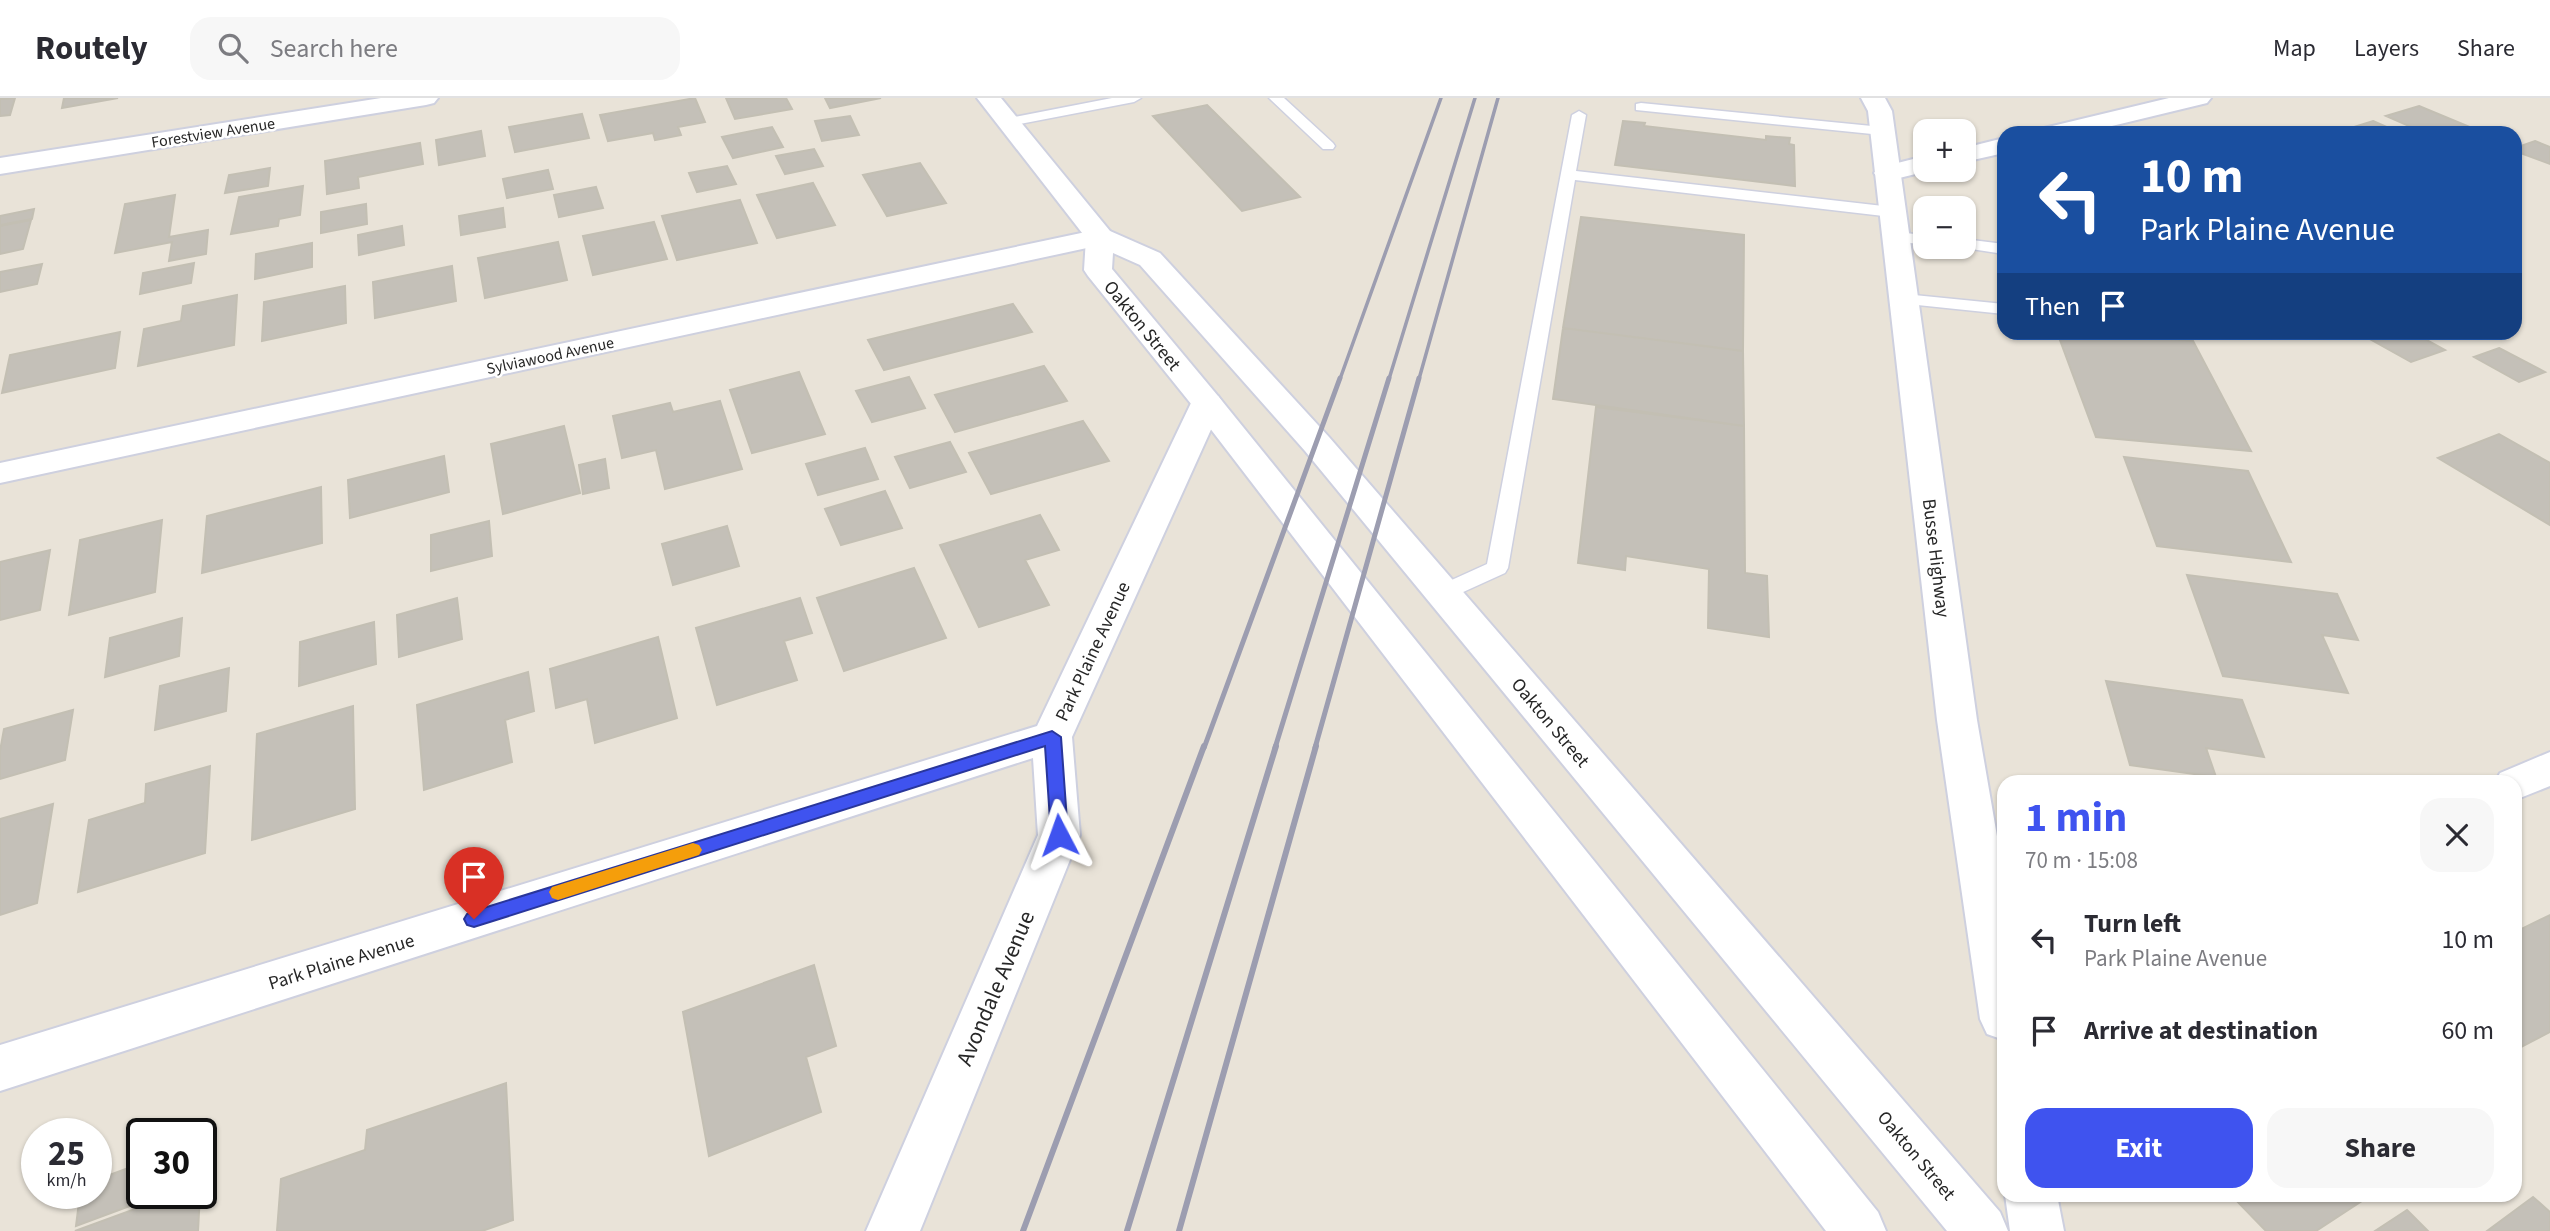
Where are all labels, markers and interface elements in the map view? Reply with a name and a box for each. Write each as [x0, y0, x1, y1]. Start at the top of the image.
search box [190, 17, 680, 80]
text: Routely [35, 25, 148, 72]
icon: search [214, 29, 252, 67]
text: Search here [270, 30, 398, 67]
text: Map [2273, 31, 2316, 66]
text: Layers [2354, 31, 2419, 66]
text: Share [2457, 31, 2515, 66]
street label: Forestview Avenue [150, 112, 277, 154]
map controls [1913, 119, 1976, 259]
button: + [1913, 119, 1976, 182]
text: 10 m [2140, 142, 2244, 212]
icon: left [2025, 154, 2116, 245]
button: − [1913, 196, 1976, 259]
text: Park Plaine Avenue [2140, 207, 2395, 253]
street label: Oakton Street [1097, 275, 1187, 377]
icon: arrive [2094, 287, 2132, 325]
text: Then [2025, 288, 2080, 325]
street label: Sylviawood Avenue [484, 332, 616, 380]
street label: Busse Highway [1915, 497, 1956, 619]
street label: Park Plaine Avenue [1049, 577, 1138, 726]
street label: Oakton Street [1504, 672, 1596, 774]
text: 1 min [2025, 788, 2127, 848]
position arrow [1022, 798, 1096, 872]
button: close [2420, 798, 2494, 872]
text: 70 m · 15:08 [2025, 844, 2138, 877]
pin [444, 847, 504, 919]
icon: arrive [455, 858, 493, 896]
text: Turn left [2084, 905, 2181, 942]
street label: Avondale Avenue [948, 906, 1043, 1071]
icon: left [2025, 921, 2063, 959]
text: 10 m [2441, 921, 2494, 958]
street label: Park Plaine Avenue [265, 927, 418, 997]
text: Park Plaine Avenue [2084, 942, 2267, 975]
icon: arrive [2025, 1012, 2063, 1050]
text: Arrive at destination [2084, 1012, 2318, 1049]
text: 60 m [2441, 1012, 2494, 1049]
street label: Oakton Street [1870, 1105, 1962, 1207]
button: Exit [2025, 1108, 2253, 1188]
button: Share [2267, 1108, 2494, 1188]
speed limit sign: 30 [126, 1118, 217, 1209]
text: 25 [48, 1129, 85, 1179]
text: km/h [47, 1168, 86, 1193]

